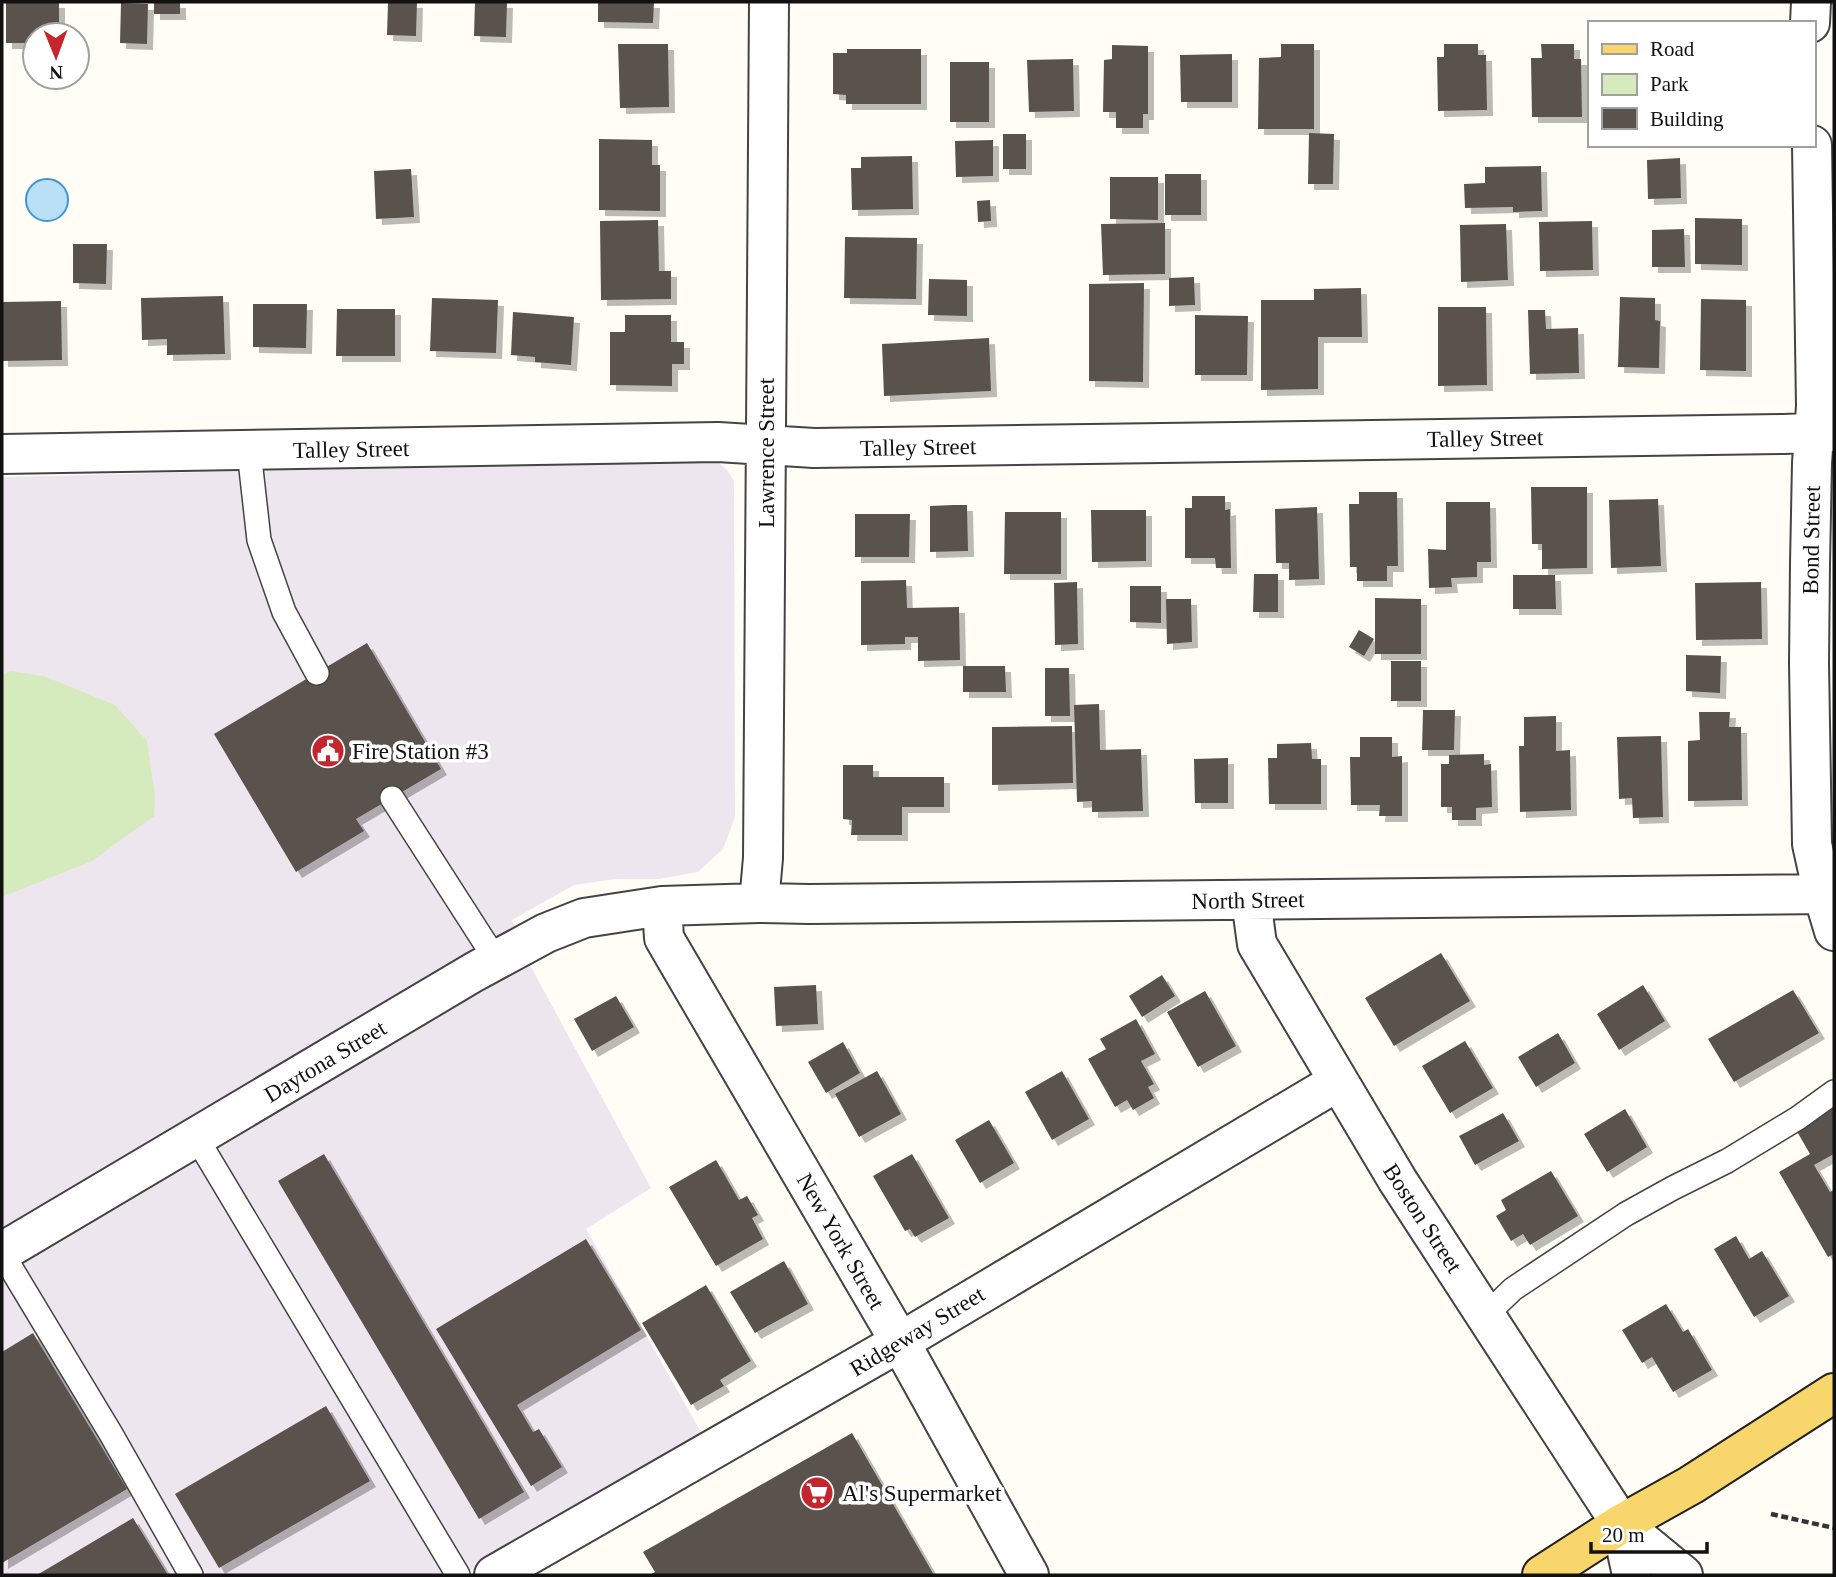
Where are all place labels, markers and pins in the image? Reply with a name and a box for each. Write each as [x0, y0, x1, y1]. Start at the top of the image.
public building icon: Fire Station #3 [309, 732, 347, 770]
place label: Fire Station #3 [352, 739, 489, 764]
supermarket icon: Al's Supermarket [798, 1474, 836, 1512]
place label: Al's Supermarket [842, 1481, 1002, 1506]

